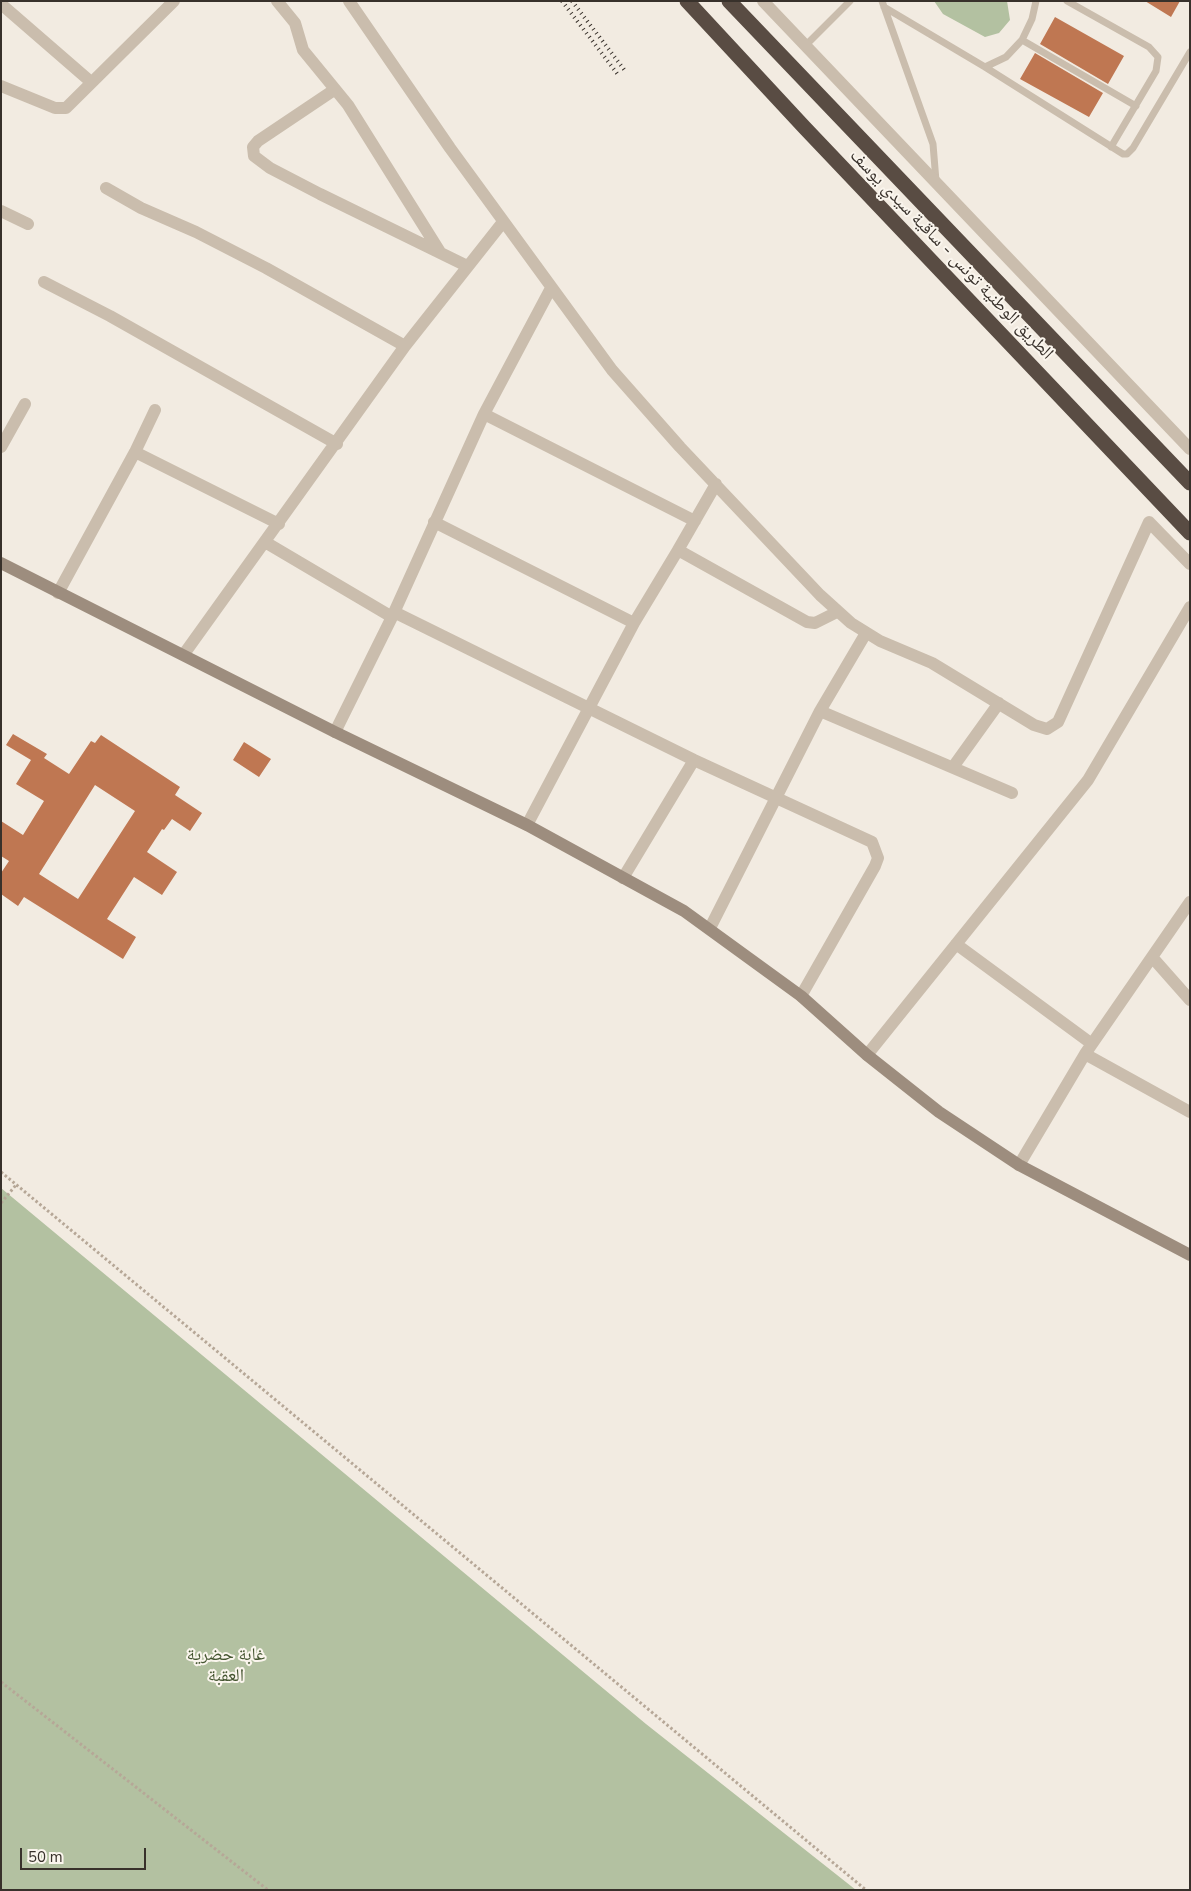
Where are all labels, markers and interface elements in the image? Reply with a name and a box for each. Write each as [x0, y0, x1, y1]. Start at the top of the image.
street label: الطريق الوطنية تونس - ساقية سيدي يوسف [845, 145, 1057, 365]
park label: غابة حضرية العقبة [187, 1645, 265, 1688]
scale bar [22, 1838, 149, 1870]
text: 50 m [28, 1847, 63, 1867]

